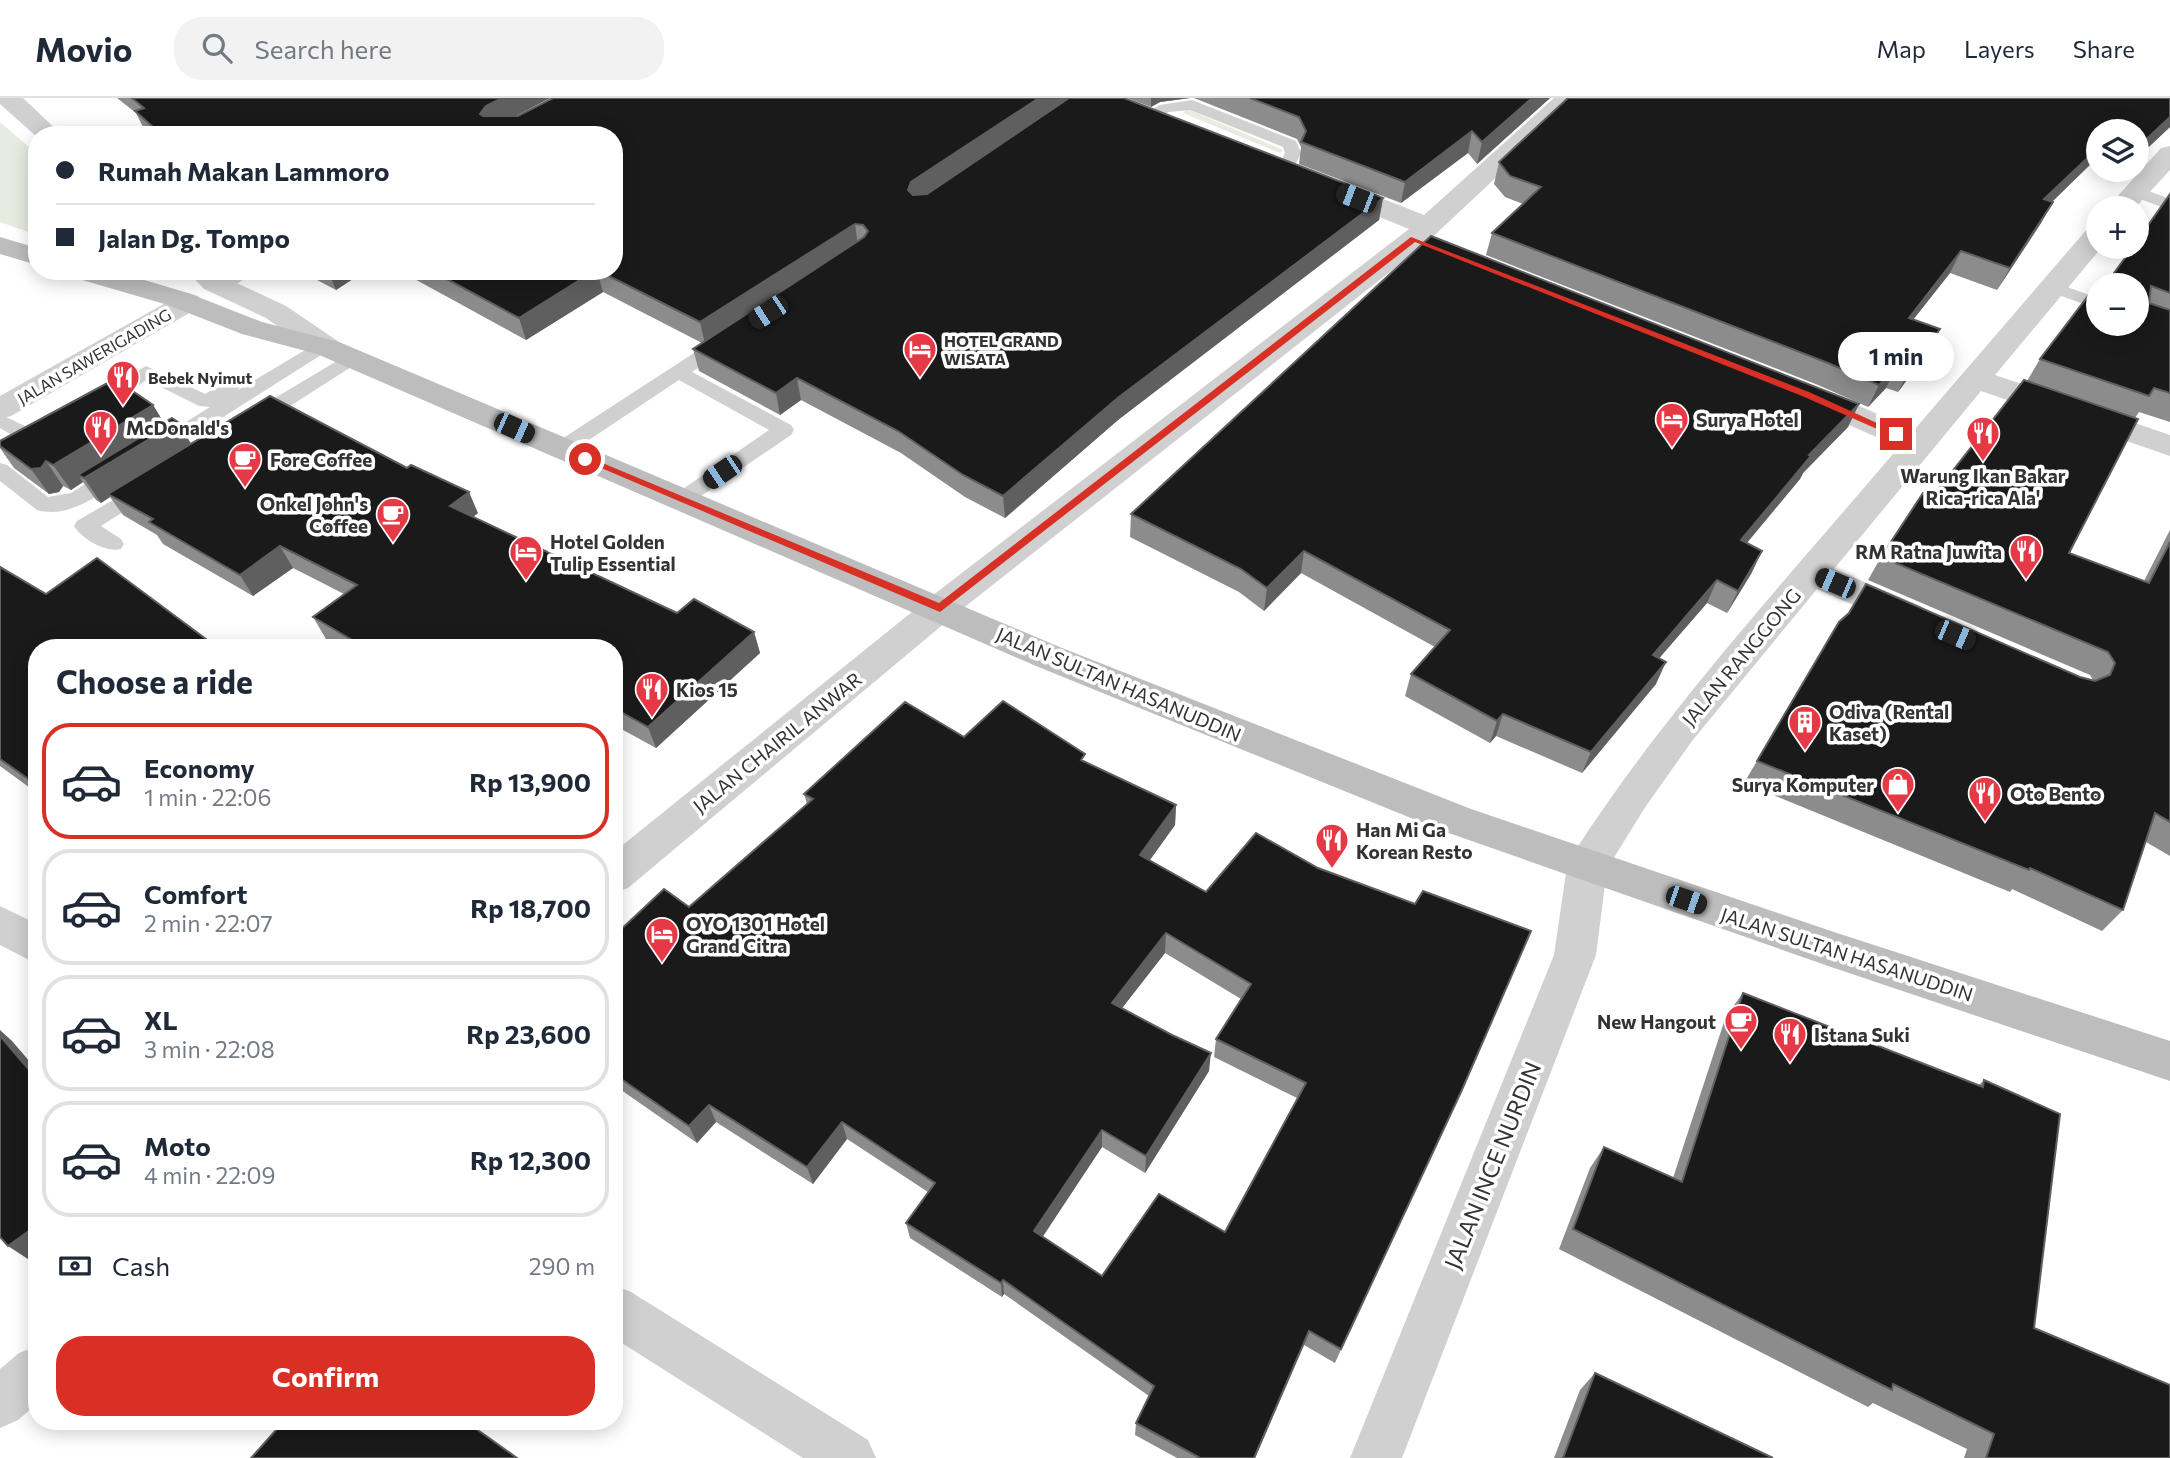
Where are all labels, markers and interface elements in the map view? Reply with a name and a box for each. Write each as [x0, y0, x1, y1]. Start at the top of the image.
search box [174, 17, 664, 80]
text: Movio [35, 28, 132, 69]
icon: search [198, 29, 236, 67]
text: Search here [254, 33, 392, 64]
text: Map [1877, 34, 1926, 63]
text: Layers [1964, 34, 2035, 63]
text: Share [2073, 34, 2135, 63]
map controls [2086, 119, 2149, 336]
button: layers [2086, 119, 2149, 182]
text: Rumah Makan Lammoro [98, 155, 390, 186]
car [1333, 181, 1380, 215]
button: + [2086, 196, 2149, 259]
text: Jalan Dg. Tompo [98, 222, 290, 253]
button: − [2086, 273, 2149, 336]
car [745, 292, 792, 332]
street label: JALAN SAWERIGADING [14, 304, 174, 408]
hotel icon: HOTEL GRAND WISATA [901, 330, 939, 379]
place label: HOTEL GRAND WISATA [944, 331, 1059, 368]
callout: 1 min [1838, 332, 1954, 382]
text: 1 min [1869, 342, 1923, 370]
restaurant icon: Bebek Nyimut [104, 358, 142, 407]
place label: Bebek Nyimut [148, 368, 252, 387]
hotel icon: Surya Hotel [1653, 400, 1691, 449]
restaurant icon: McDonald's [82, 408, 120, 457]
place label: Surya Hotel [1696, 408, 1799, 431]
car [491, 410, 538, 446]
restaurant icon: Warung Ikan Bakar Rica-rica Ala' [1964, 414, 2002, 463]
place label: McDonald's [126, 416, 229, 439]
route end [1880, 418, 1912, 450]
cafe icon: Fore Coffee [226, 440, 264, 489]
route start [569, 443, 601, 475]
place label: Fore Coffee [270, 448, 372, 471]
car [699, 452, 746, 492]
place label: Warung Ikan Bakar Rica-rica Ala' [1900, 464, 2066, 509]
place label: Onkel John's Coffee [260, 492, 368, 537]
cafe icon: Onkel John's Coffee [374, 495, 412, 544]
place label: Hotel Golden Tulip Essential [550, 530, 676, 575]
restaurant icon: RM Ratna Juwita [2007, 532, 2045, 581]
hotel icon: Hotel Golden Tulip Essential [507, 533, 545, 582]
place label: RM Ratna Juwita [1855, 540, 2002, 563]
car [1812, 565, 1859, 601]
street label: JALAN RANGGONG [1677, 584, 1805, 730]
car [1932, 617, 1979, 653]
street label: JALAN SULTAN HASANUDDIN [993, 622, 1245, 746]
text: Choose a ride [56, 661, 253, 701]
street label: JALAN CHAIRIL ANWAR [688, 667, 866, 817]
restaurant icon: Kios 15 [633, 670, 671, 719]
place label: Kios 15 [676, 678, 738, 701]
place label: Odiva (Rental Kaset) [1829, 700, 1949, 745]
building icon: Odiva (Rental Kaset) [1786, 703, 1824, 752]
icon: car [60, 750, 123, 813]
text: Economy [144, 752, 255, 783]
shop icon: Surya Komputer [1879, 765, 1917, 814]
text: Rp 13,900 [469, 766, 591, 797]
place label: Surya Komputer [1732, 773, 1874, 796]
restaurant icon: Oto Bento [1966, 774, 2004, 823]
place label: Oto Bento [2010, 782, 2101, 805]
text: 1 min · 22:06 [144, 783, 272, 811]
place label: Han Mi Ga Korean Resto [1356, 818, 1473, 863]
restaurant icon: Han Mi Ga Korean Resto [1313, 821, 1351, 870]
icon: car [60, 876, 123, 939]
text: Comfort [144, 878, 247, 909]
car [1663, 883, 1710, 917]
text: Rp 18,700 [470, 892, 591, 923]
street label: JALAN SULTAN HASANUDDIN [1718, 902, 1976, 1006]
text: 2 min · 22:07 [144, 909, 273, 937]
place label: OYO 1301 Hotel Grand Citra [686, 912, 825, 957]
hotel icon: OYO 1301 Hotel Grand Citra [643, 915, 681, 964]
icon: car [60, 1002, 123, 1065]
cafe icon: New Hangout [1722, 1002, 1760, 1051]
text: XL [144, 1004, 178, 1035]
place label: New Hangout [1597, 1010, 1716, 1033]
restaurant icon: Istana Suki [1771, 1015, 1809, 1064]
text: Rp 23,600 [466, 1018, 591, 1049]
place label: Istana Suki [1814, 1023, 1910, 1046]
text: 3 min · 22:08 [144, 1035, 275, 1063]
street label: JALAN INCE NURDIN [1438, 1057, 1546, 1273]
icon: car [60, 1128, 123, 1191]
text: Moto [144, 1130, 211, 1161]
text: Rp 12,300 [470, 1144, 591, 1175]
text: 4 min · 22:09 [144, 1161, 276, 1189]
icon: cash [56, 1247, 94, 1285]
text: Cash [112, 1250, 170, 1281]
text: 290 m [529, 1252, 595, 1280]
button: Confirm [56, 1336, 595, 1416]

